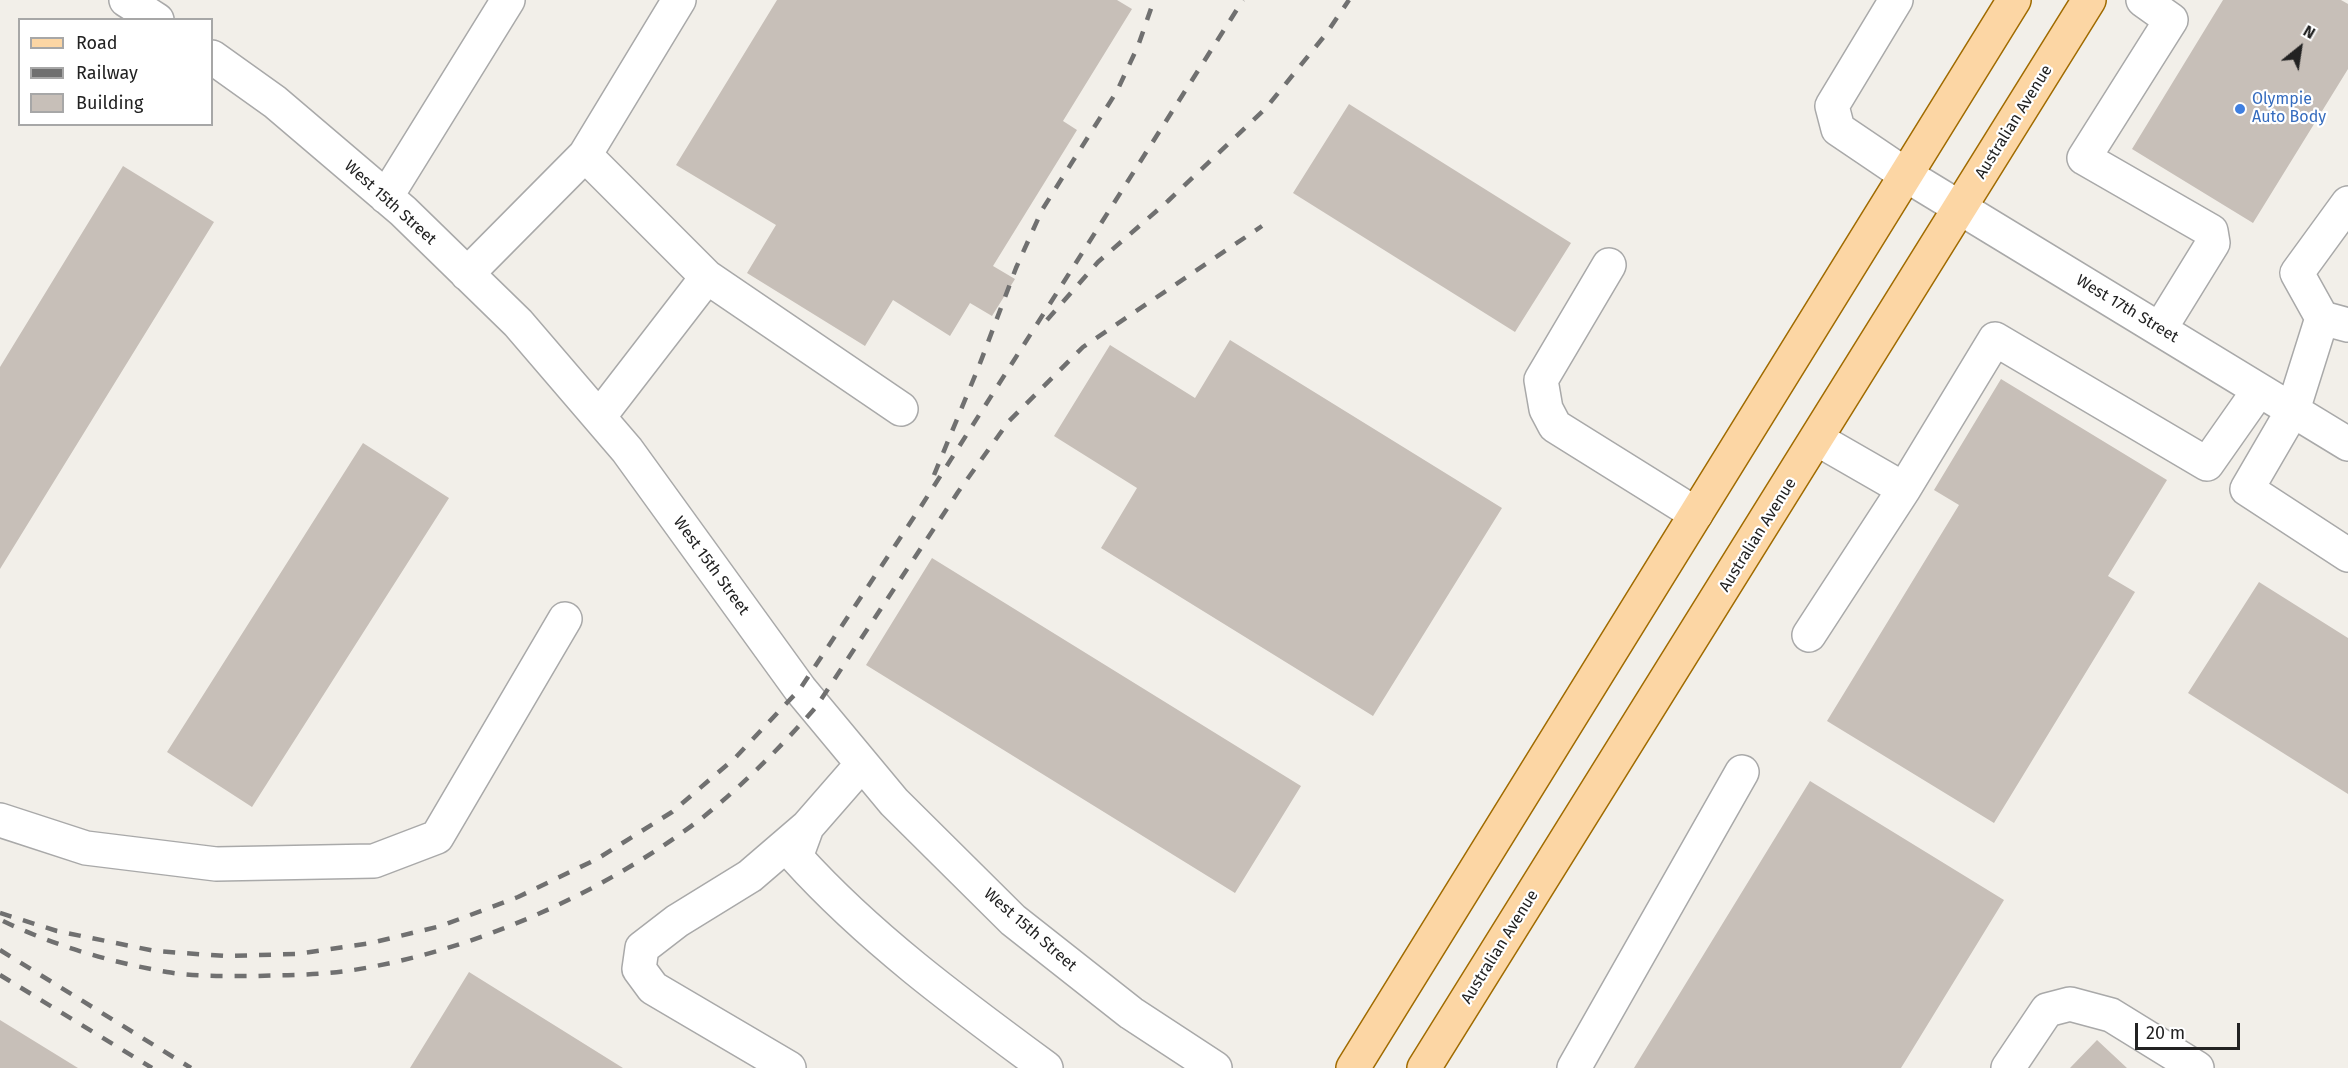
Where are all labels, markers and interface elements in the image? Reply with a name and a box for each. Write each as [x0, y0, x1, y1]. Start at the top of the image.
legend [18, 18, 213, 126]
north arrow [2270, 18, 2330, 78]
text: N [2300, 21, 2319, 43]
text: Road [76, 32, 118, 54]
text: Railway [76, 62, 138, 84]
street label: Australian Avenue [1971, 62, 2057, 182]
place label: Olympie Auto Body [2252, 90, 2326, 128]
text: Building [76, 92, 143, 114]
marker: Olympie Auto Body [2233, 102, 2247, 116]
street label: West 15th Street [340, 157, 440, 249]
street label: West 17th Street [2072, 271, 2182, 347]
street label: Australian Avenue [1715, 475, 1801, 595]
street label: West 15th Street [669, 513, 753, 619]
street label: West 15th Street [980, 884, 1080, 976]
street label: Australian Avenue [1457, 887, 1543, 1007]
scale bar [2138, 1011, 2243, 1049]
text: 20 m [2146, 1022, 2185, 1044]

